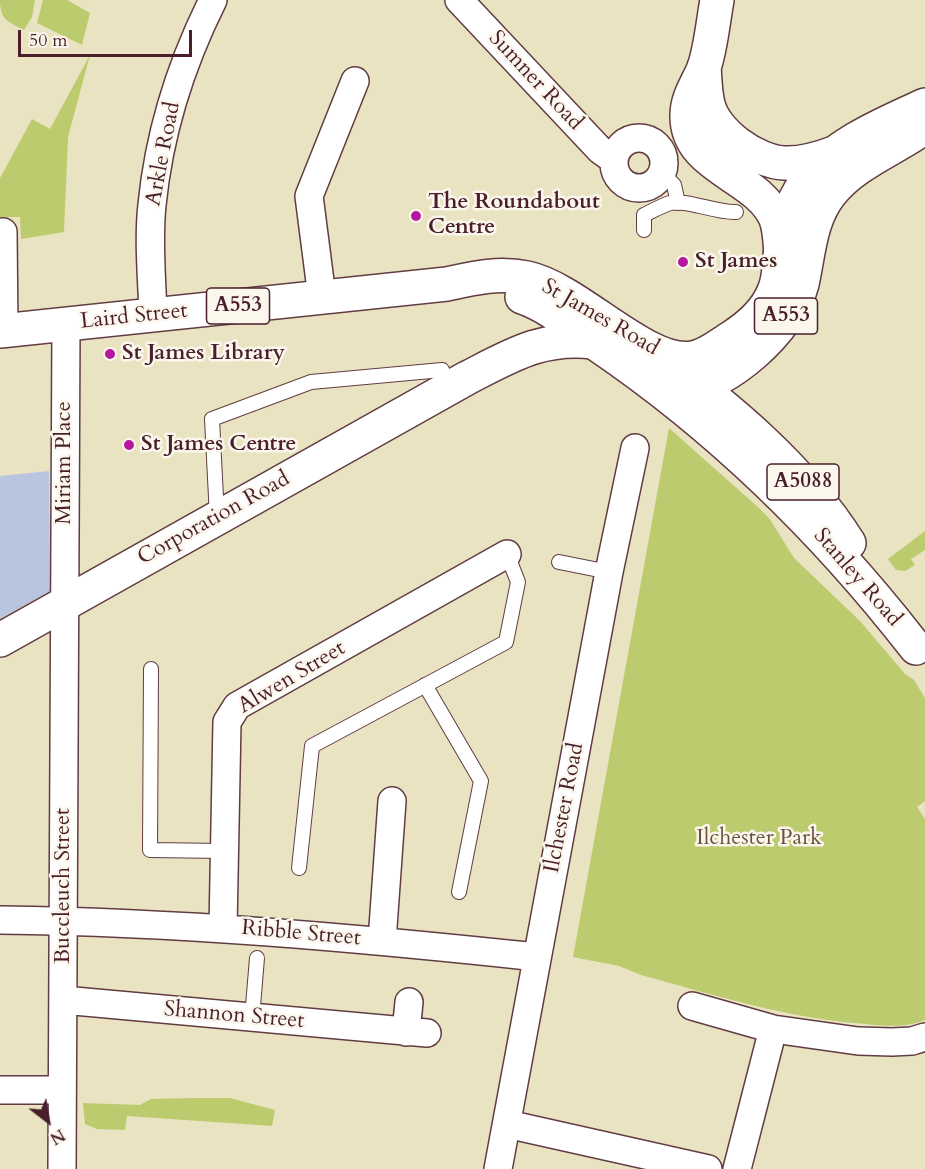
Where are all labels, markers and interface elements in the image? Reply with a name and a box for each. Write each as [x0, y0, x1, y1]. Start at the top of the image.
scale bar [21, 18, 195, 56]
street label: Sumner Road [482, 26, 588, 136]
text: 50 m [29, 28, 68, 53]
street label: Arkle Road [141, 100, 187, 208]
place label: The Roundabout Centre [428, 190, 600, 242]
marker: The Roundabout Centre [409, 209, 423, 223]
place label: St James [695, 249, 777, 275]
marker: St James [676, 255, 690, 269]
street label: St James Road [537, 274, 663, 362]
road number: A553 [206, 288, 270, 324]
street label: Laird Street [79, 298, 189, 336]
road number: A553 [754, 298, 818, 334]
place label: St James Library [122, 341, 285, 367]
marker: St James Library [103, 347, 117, 361]
street label: Miriam Place [52, 401, 78, 525]
place label: St James Centre [141, 432, 296, 458]
marker: St James Centre [122, 438, 136, 452]
road number: A5088 [767, 464, 839, 500]
street label: Corporation Road [133, 466, 295, 572]
street label: Stanley Road [807, 524, 907, 632]
street label: Alwen Street [234, 636, 350, 720]
street label: Ilchester Road [539, 741, 591, 875]
street label: Buccleuch Street [51, 808, 77, 964]
park label: Ilchester Park [696, 826, 822, 852]
street label: Ribble Street [240, 916, 362, 952]
street label: Shannon Street [163, 997, 305, 1035]
north arrow [18, 1091, 78, 1151]
text: N [46, 1123, 69, 1149]

